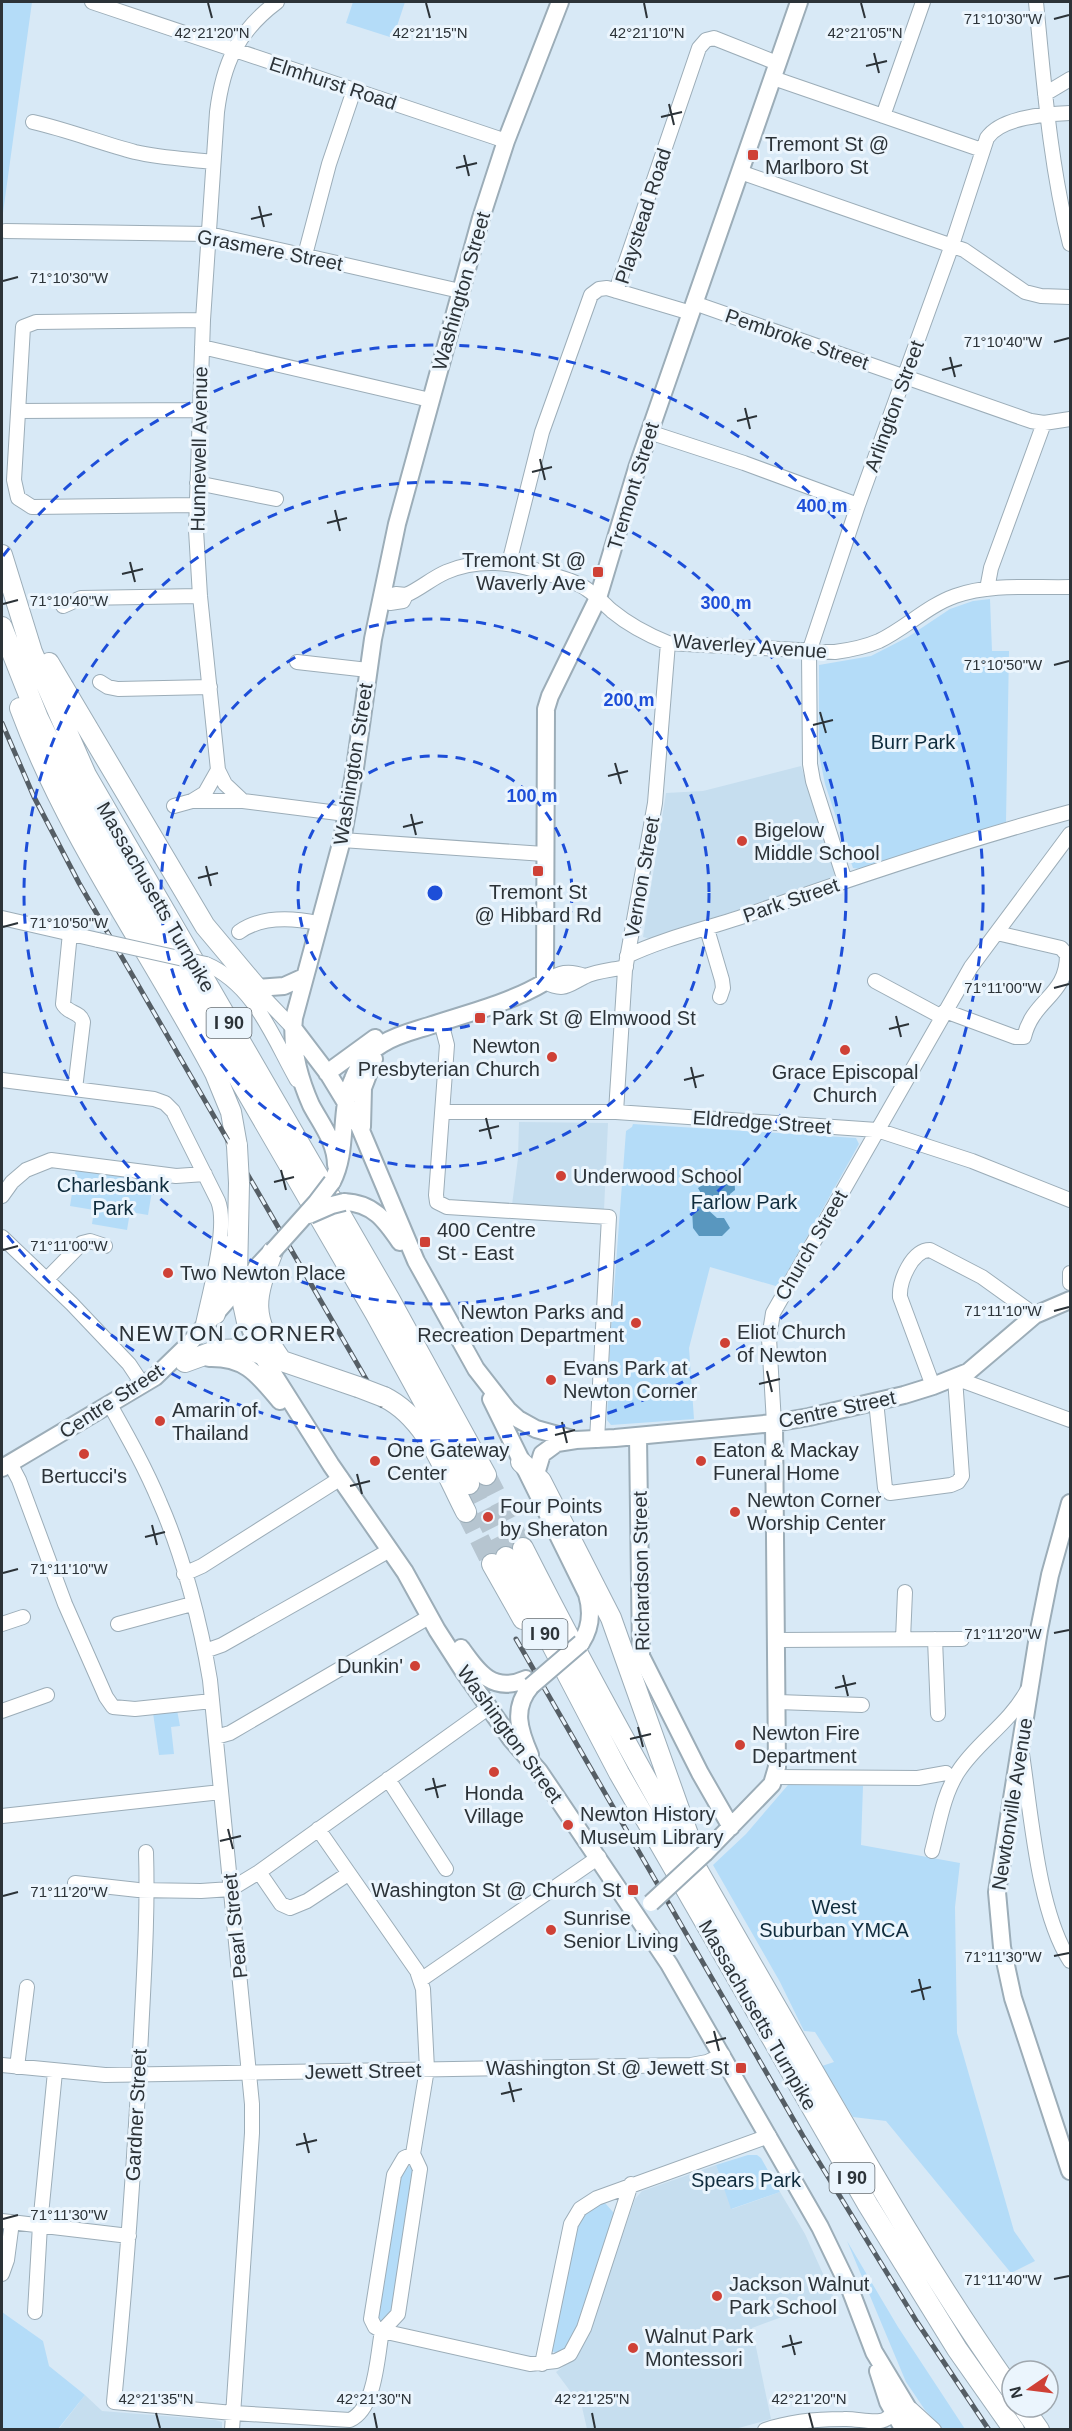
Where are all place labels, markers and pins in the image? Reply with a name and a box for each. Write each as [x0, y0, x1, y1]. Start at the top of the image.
place label: Tremont St @ Marlboro St [765, 133, 889, 178]
marker: Tremont St @ Marlboro St [746, 148, 760, 162]
place label: Tremont St @ Waverly Ave [462, 549, 586, 594]
marker: Tremont St @ Waverly Ave [591, 565, 605, 579]
place label: Bigelow Middle School [754, 819, 880, 864]
marker: Bigelow Middle School [735, 834, 749, 848]
marker: Tremont St @ Hibbard Rd [531, 864, 545, 878]
place label: Tremont St @ Hibbard Rd [474, 881, 602, 926]
centre of rings [425, 883, 445, 903]
place label: Park St @ Elmwood St [492, 1007, 696, 1029]
marker: Park St @ Elmwood St [473, 1011, 487, 1025]
place label: Newton Presbyterian Church [358, 1035, 540, 1080]
marker: Grace Episcopal Church [838, 1043, 852, 1057]
marker: Newton Presbyterian Church [545, 1050, 559, 1064]
place label: Grace Episcopal Church [772, 1061, 918, 1106]
place label: Underwood School [573, 1165, 742, 1187]
marker: Underwood School [554, 1169, 568, 1183]
place label: 400 Centre St - East [437, 1219, 536, 1264]
marker: 400 Centre St - East [418, 1235, 432, 1249]
place label: Two Newton Place [180, 1262, 346, 1284]
marker: Two Newton Place [161, 1266, 175, 1280]
place label: Newton Parks and Recreation Department [417, 1301, 624, 1346]
marker: Newton Parks and Recreation Department [629, 1316, 643, 1330]
place label: Eliot Church of Newton [737, 1321, 846, 1366]
marker: Eliot Church of Newton [718, 1336, 732, 1350]
place label: Evans Park at Newton Corner [563, 1357, 698, 1402]
marker: Evans Park at Newton Corner [544, 1373, 558, 1387]
place label: Amarin of Thailand [172, 1399, 258, 1444]
marker: Amarin of Thailand [153, 1414, 167, 1428]
place label: One Gateway Center [387, 1439, 509, 1484]
place label: Eaton & Mackay Funeral Home [713, 1439, 859, 1484]
marker: Bertucci's [77, 1447, 91, 1461]
marker: One Gateway Center [368, 1454, 382, 1468]
marker: Eaton & Mackay Funeral Home [694, 1454, 708, 1468]
place label: Bertucci's [41, 1465, 127, 1487]
place label: Newton Corner Worship Center [747, 1489, 886, 1534]
place label: Four Points by Sheraton [500, 1495, 608, 1540]
marker: Newton Corner Worship Center [728, 1505, 742, 1519]
marker: Four Points by Sheraton [481, 1510, 495, 1524]
place label: Dunkin' [337, 1655, 403, 1677]
marker: Dunkin' [408, 1659, 422, 1673]
place label: Newton Fire Department [752, 1722, 860, 1767]
marker: Newton Fire Department [733, 1738, 747, 1752]
marker: Honda Village [487, 1765, 501, 1779]
place label: Honda Village [464, 1782, 524, 1827]
place label: Newton History Museum Library [580, 1803, 723, 1848]
marker: Newton History Museum Library [561, 1818, 575, 1832]
place label: Washington St @ Church St [371, 1879, 621, 1901]
marker: Washington St @ Church St [626, 1883, 640, 1897]
place label: Sunrise Senior Living [563, 1907, 679, 1952]
marker: Sunrise Senior Living [544, 1923, 558, 1937]
place label: Washington St @ Jewett St [486, 2057, 729, 2079]
marker: Washington St @ Jewett St [734, 2061, 748, 2075]
place label: Jackson Walnut Park School [729, 2273, 870, 2318]
marker: Jackson Walnut Park School [710, 2289, 724, 2303]
place label: Walnut Park Montessori [645, 2325, 754, 2370]
marker: Walnut Park Montessori [626, 2341, 640, 2355]

